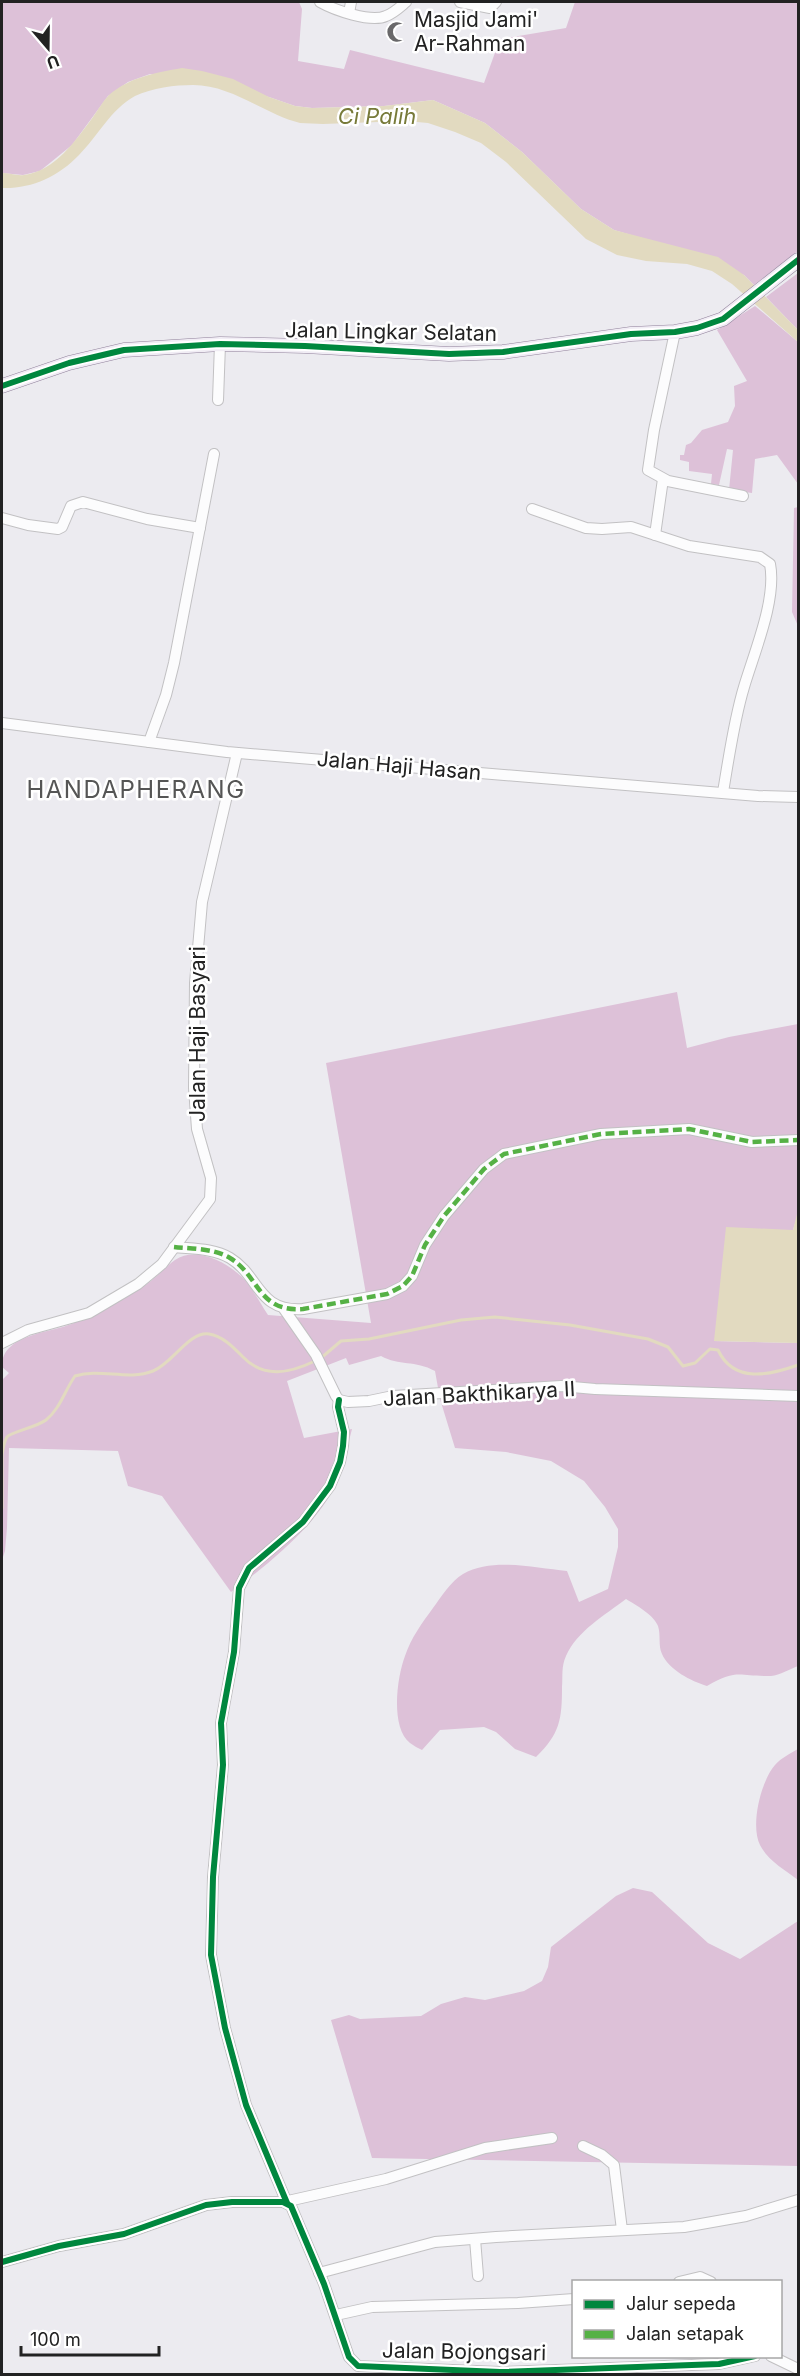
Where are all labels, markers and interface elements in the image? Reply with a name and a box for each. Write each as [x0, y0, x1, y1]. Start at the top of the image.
place label: Masjid Jami' Ar-Rahman [414, 7, 538, 56]
north arrow [18, 18, 78, 78]
mosque icon: Masjid Jami' Ar-Rahman [385, 20, 409, 44]
text: U [44, 51, 62, 73]
water label: Ci Palih [338, 103, 416, 129]
street label: Jalan Lingkar Selatan [285, 317, 497, 346]
street label: Jalan Haji Hasan [316, 746, 482, 785]
district label: HANDAPHERANG [26, 775, 246, 804]
street label: Jalan Haji Basyari [185, 946, 210, 1122]
street label: Jalan Bakthikarya II [382, 1376, 576, 1411]
legend [572, 2280, 782, 2358]
text: Jalur sepeda [626, 2293, 736, 2314]
scale bar [21, 2319, 159, 2357]
text: Jalan setapak [626, 2323, 744, 2344]
text: 100 m [30, 2329, 81, 2350]
street label: Jalan Bojongsari [382, 2338, 546, 2365]

